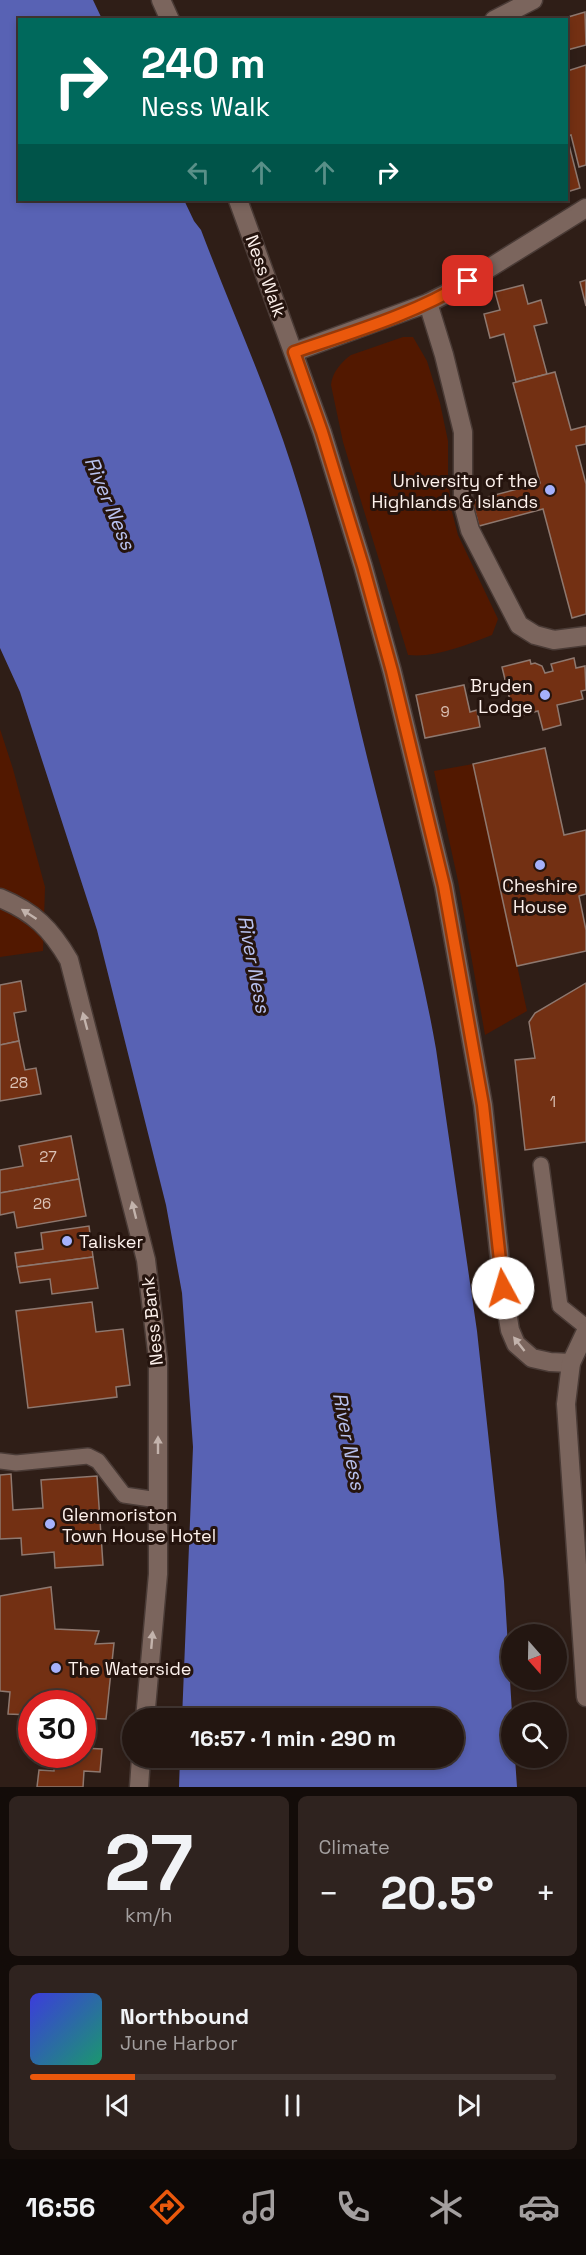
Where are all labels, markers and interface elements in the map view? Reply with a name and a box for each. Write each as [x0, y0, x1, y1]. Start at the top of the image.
text: 240 m [141, 37, 266, 90]
icon: right [42, 42, 120, 120]
text: Ness Walk [141, 89, 270, 124]
icon: left [182, 156, 215, 189]
icon: ahead [245, 156, 278, 189]
icon: ahead [308, 156, 341, 189]
icon: right [371, 156, 404, 189]
street label: Ness Walk [240, 232, 292, 321]
pin [442, 255, 493, 306]
icon: arrive [451, 264, 484, 297]
water label: River Ness [79, 453, 142, 555]
place label: University of the Highlands & Islands [371, 469, 538, 513]
marker: University of the Highlands & Islands [543, 483, 557, 497]
place label: Bryden Lodge [470, 674, 533, 718]
marker: Bryden Lodge [538, 688, 552, 702]
house number: 9 [440, 702, 450, 721]
marker: Cheshire House [533, 858, 547, 872]
place label: Cheshire House [502, 874, 578, 918]
one-way arrow [21, 909, 37, 920]
water label: River Ness [232, 913, 276, 1016]
one-way arrow [80, 1012, 90, 1031]
house number: 28 [10, 1073, 28, 1092]
house number: 1 [550, 1092, 556, 1111]
house number: 27 [39, 1147, 57, 1166]
house number: 26 [33, 1194, 51, 1213]
one-way arrow [128, 1201, 138, 1219]
place label: Talisker [79, 1230, 144, 1253]
marker: Talisker [60, 1234, 74, 1248]
position arrow [471, 1256, 535, 1320]
street label: Ness Bank [136, 1275, 168, 1367]
one-way arrow [513, 1336, 525, 1352]
water label: River Ness [327, 1390, 371, 1493]
one-way arrow [153, 1436, 163, 1455]
place label: Glenmoriston Town House Hotel [62, 1503, 216, 1547]
marker: Glenmoriston Town House Hotel [43, 1517, 57, 1531]
north arrow [501, 1624, 567, 1690]
map controls [501, 1624, 567, 1768]
one-way arrow [147, 1630, 157, 1649]
place label: The Waterside [68, 1657, 191, 1680]
marker: The Waterside [49, 1661, 63, 1675]
speed limit sign: 30 [18, 1690, 96, 1768]
button: search [501, 1702, 567, 1768]
text: 16:57 · 1 min · 290 m [190, 1724, 396, 1752]
text: 27 [104, 1813, 193, 1913]
text: Climate [319, 1834, 390, 1860]
text: 20.5° [381, 1865, 494, 1922]
text: − [319, 1873, 339, 1915]
text: + [536, 1873, 556, 1915]
text: km/h [125, 1902, 173, 1928]
text: Northbound [120, 2002, 249, 2030]
text: June Harbor [120, 2030, 238, 2056]
icon: previous [101, 2089, 134, 2122]
icon: pause [276, 2089, 309, 2122]
icon: next [452, 2089, 485, 2122]
icon: directions [146, 2186, 188, 2228]
icon: music [239, 2186, 281, 2228]
icon: phone [332, 2186, 374, 2228]
icon: climate [425, 2186, 467, 2228]
icon: car [518, 2186, 560, 2228]
text: 16:56 [26, 2190, 95, 2225]

